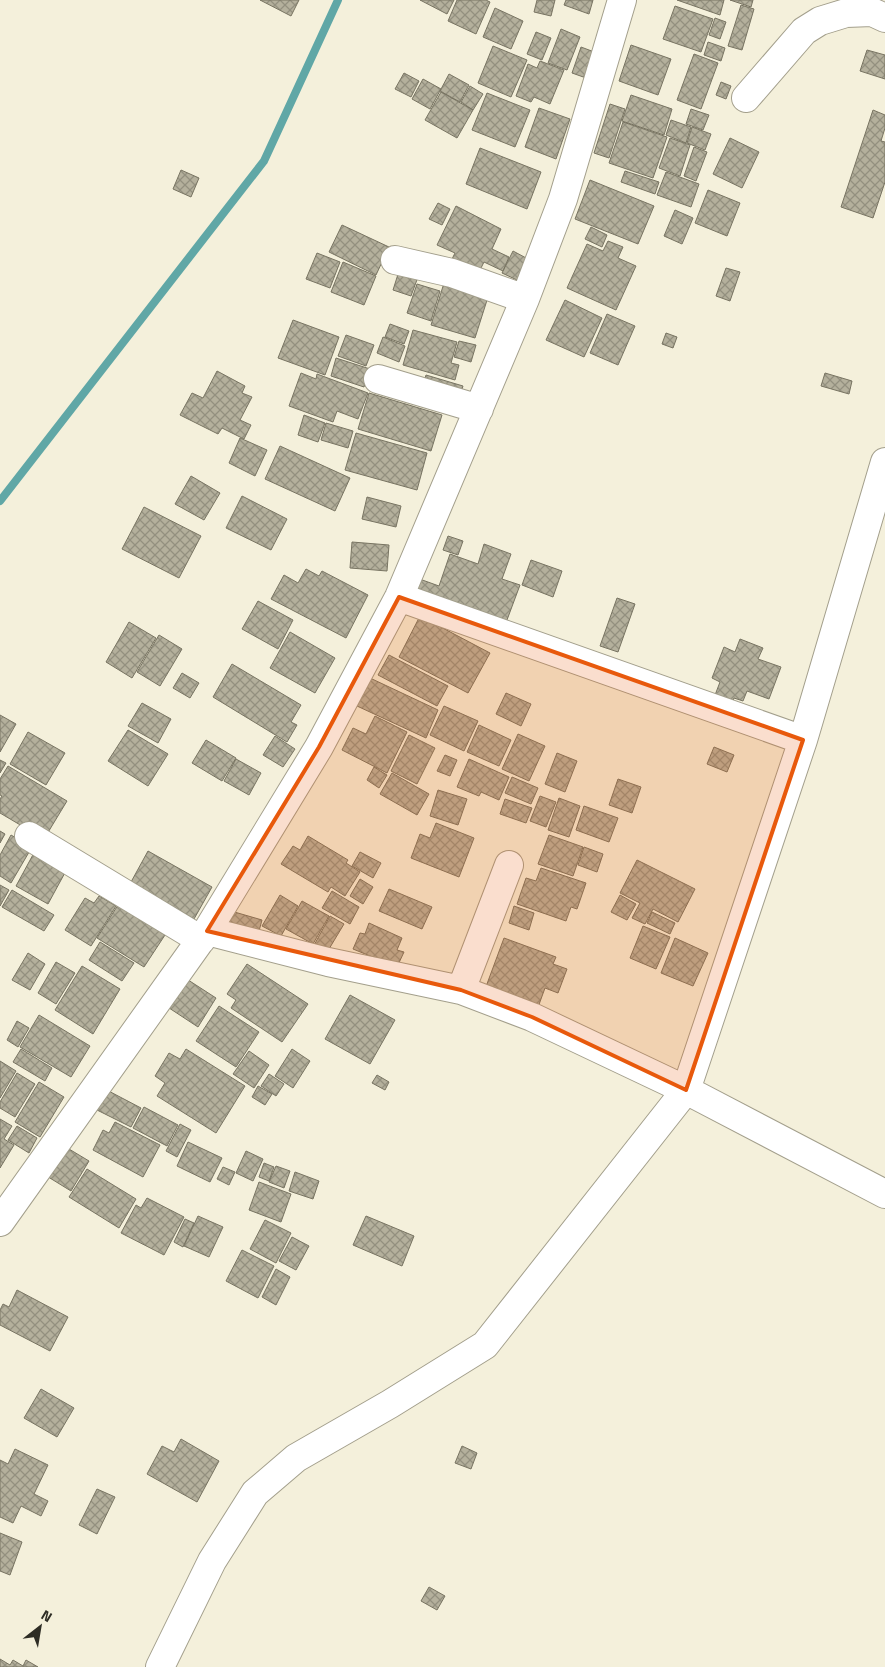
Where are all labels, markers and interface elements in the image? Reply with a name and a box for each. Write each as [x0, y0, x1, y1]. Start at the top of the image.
north arrow [15, 1602, 65, 1652]
text: N [37, 1604, 57, 1627]

